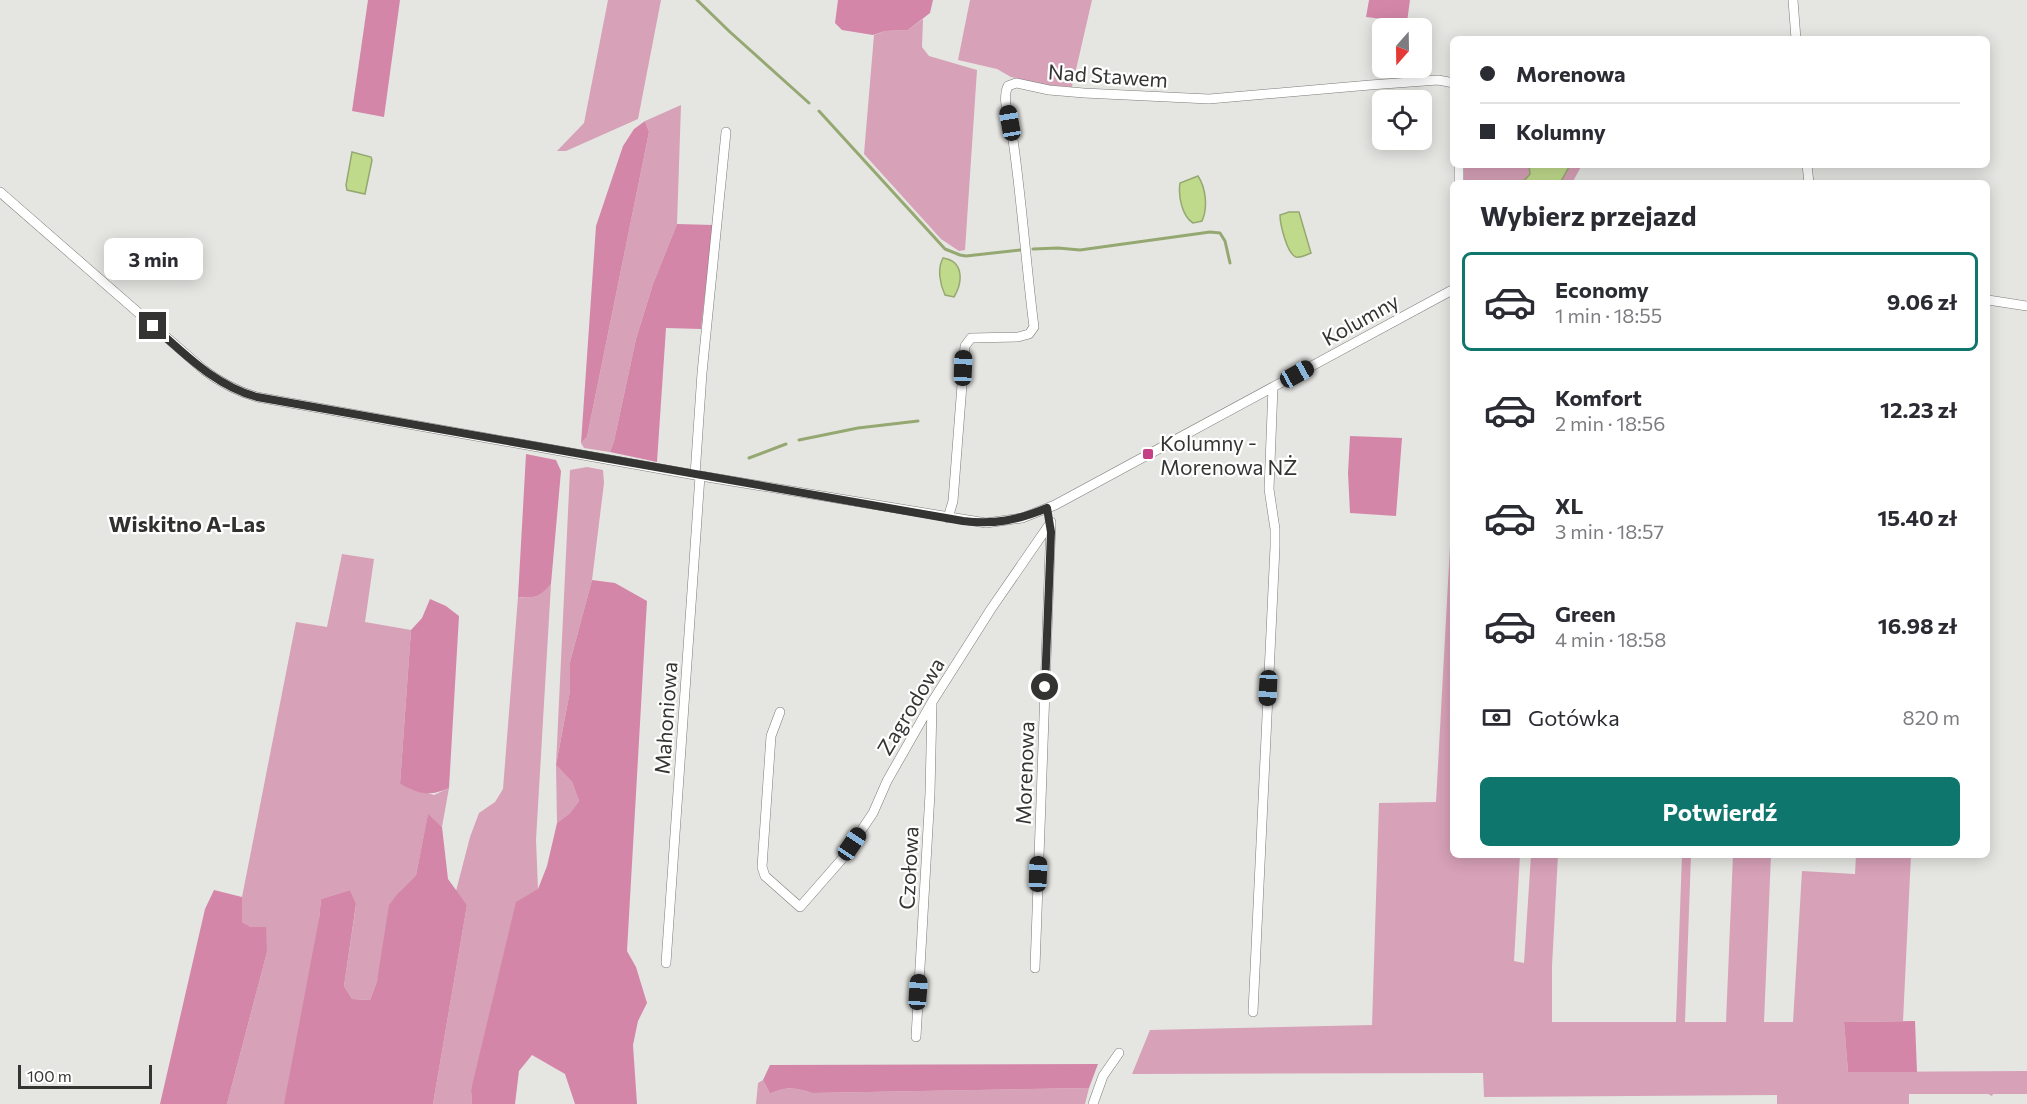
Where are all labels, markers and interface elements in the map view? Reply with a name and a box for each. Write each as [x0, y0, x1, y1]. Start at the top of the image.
north arrow [1372, 18, 1432, 78]
map controls [1372, 18, 1432, 150]
street label: Nad Stawem [1047, 58, 1169, 92]
text: Morenowa [1516, 60, 1626, 87]
button: locate [1372, 90, 1432, 150]
car [998, 104, 1022, 142]
text: Kolumny [1516, 118, 1606, 145]
text: Wybierz przejazd [1480, 199, 1697, 232]
callout: 3 min [104, 239, 202, 281]
text: 3 min [128, 247, 179, 271]
icon: car [1483, 275, 1537, 329]
text: Economy [1555, 276, 1649, 303]
street label: Kolumny [1317, 288, 1403, 350]
text: 9.06 zł [1887, 288, 1957, 315]
text: 1 min · 18:55 [1555, 303, 1662, 327]
route end [139, 312, 166, 339]
car [953, 350, 973, 386]
car [1277, 357, 1317, 391]
icon: car [1483, 383, 1537, 437]
text: Komfort [1555, 384, 1642, 411]
text: 12.23 zł [1880, 396, 1957, 423]
text: 2 min · 18:56 [1555, 411, 1665, 435]
place label: Kolumny - Morenowa NŻ [1160, 430, 1297, 479]
marker: Kolumny - Morenowa NŻ [1141, 447, 1155, 461]
icon: car [1483, 491, 1537, 545]
text: XL [1555, 492, 1583, 519]
text: 15.40 zł [1877, 504, 1957, 531]
district label: Wiskitno A-Las [109, 510, 265, 537]
text: 3 min · 18:57 [1555, 519, 1664, 543]
icon: car [1483, 599, 1537, 653]
text: Green [1555, 600, 1616, 627]
text: 16.98 zł [1878, 612, 1957, 639]
text: 4 min · 18:58 [1555, 627, 1666, 651]
street label: Zagrodowa [871, 653, 949, 759]
street label: Mahoniowa [649, 661, 681, 775]
car [1258, 670, 1278, 706]
route start [1031, 673, 1058, 700]
icon: cash [1480, 701, 1513, 734]
text: Gotówka [1528, 704, 1620, 731]
text: 820 m [1903, 705, 1960, 729]
street label: Morenowa [1010, 721, 1038, 825]
button: Potwierdź [1480, 777, 1960, 846]
car [834, 824, 870, 864]
street label: Czołowa [893, 826, 923, 910]
car [1028, 856, 1048, 892]
car [908, 973, 928, 1011]
scale bar [18, 1062, 152, 1090]
text: 100 m [27, 1066, 72, 1085]

